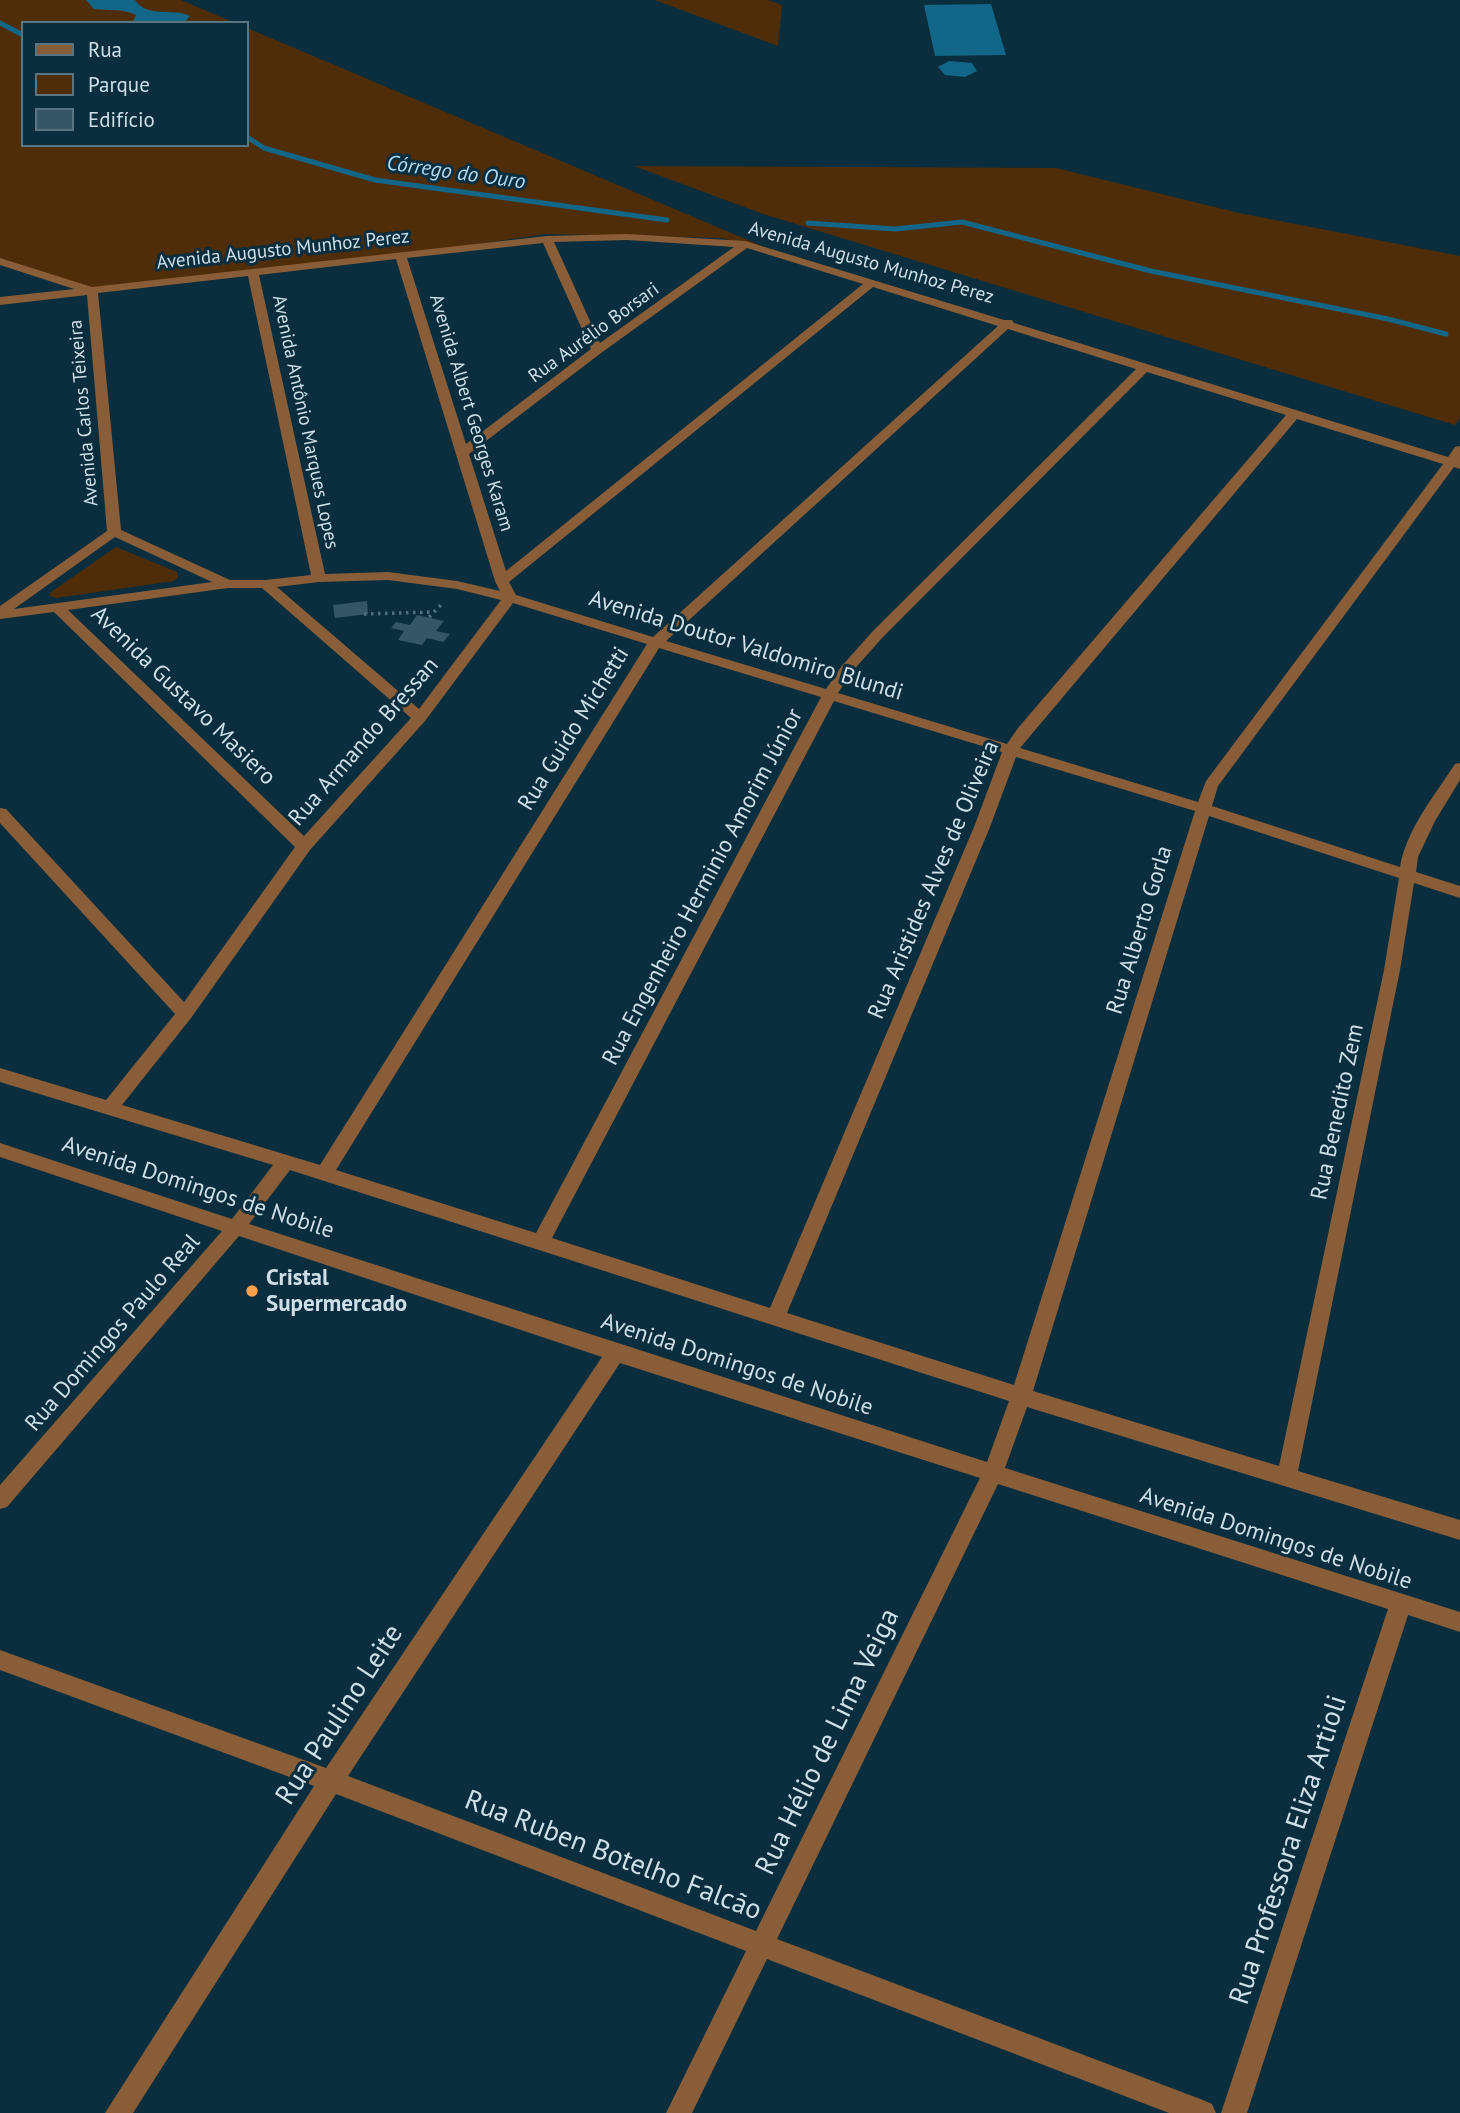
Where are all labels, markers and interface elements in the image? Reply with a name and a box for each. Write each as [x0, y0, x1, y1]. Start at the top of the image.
legend [21, 21, 248, 147]
text: Rua [88, 36, 122, 63]
text: Parque [88, 71, 150, 98]
text: Edifício [88, 106, 155, 133]
water label: Córrego do Ouro [385, 151, 527, 195]
street label: Avenida Augusto Munhoz Perez [746, 217, 996, 309]
street label: Avenida Augusto Munhoz Perez [155, 225, 411, 275]
street label: Rua Aurélio Borsari [524, 278, 664, 388]
street label: Avenida Albert Georges Karam [424, 292, 518, 534]
street label: Avenida Antônio Marques Lopes [267, 293, 343, 551]
street label: Avenida Carlos Teixeira [64, 319, 104, 507]
street label: Avenida Doutor Valdomiro Blundi [586, 585, 906, 707]
street label: Avenida Gustavo Masiero [85, 601, 281, 791]
street label: Rua Guido Michetti [513, 642, 635, 816]
street label: Rua Armando Bressan [283, 652, 445, 832]
street label: Rua Engenheiro Herminio Amorim Júnior [597, 704, 809, 1070]
street label: Rua Aristides Alves de Oliveira [863, 737, 1005, 1023]
street label: Rua Alberto Gorla [1101, 843, 1179, 1017]
street label: Rua Benedito Zem [1306, 1022, 1370, 1202]
street label: Avenida Domingos de Nobile [59, 1131, 337, 1245]
street label: Rua Domingos Paulo Real [20, 1229, 206, 1437]
place label: Cristal Supermercado [266, 1264, 407, 1318]
marker: Cristal Supermercado [244, 1283, 260, 1299]
street label: Avenida Domingos de Nobile [598, 1308, 876, 1422]
street label: Avenida Domingos de Nobile [1137, 1482, 1415, 1596]
street label: Rua Hélio de Lima Veiga [749, 1603, 907, 1881]
street label: Rua Paulino Leite [269, 1619, 411, 1811]
street label: Rua Professora Eliza Artioli [1223, 1691, 1355, 2009]
street label: Rua Ruben Botelho Falcão [460, 1784, 766, 1928]

